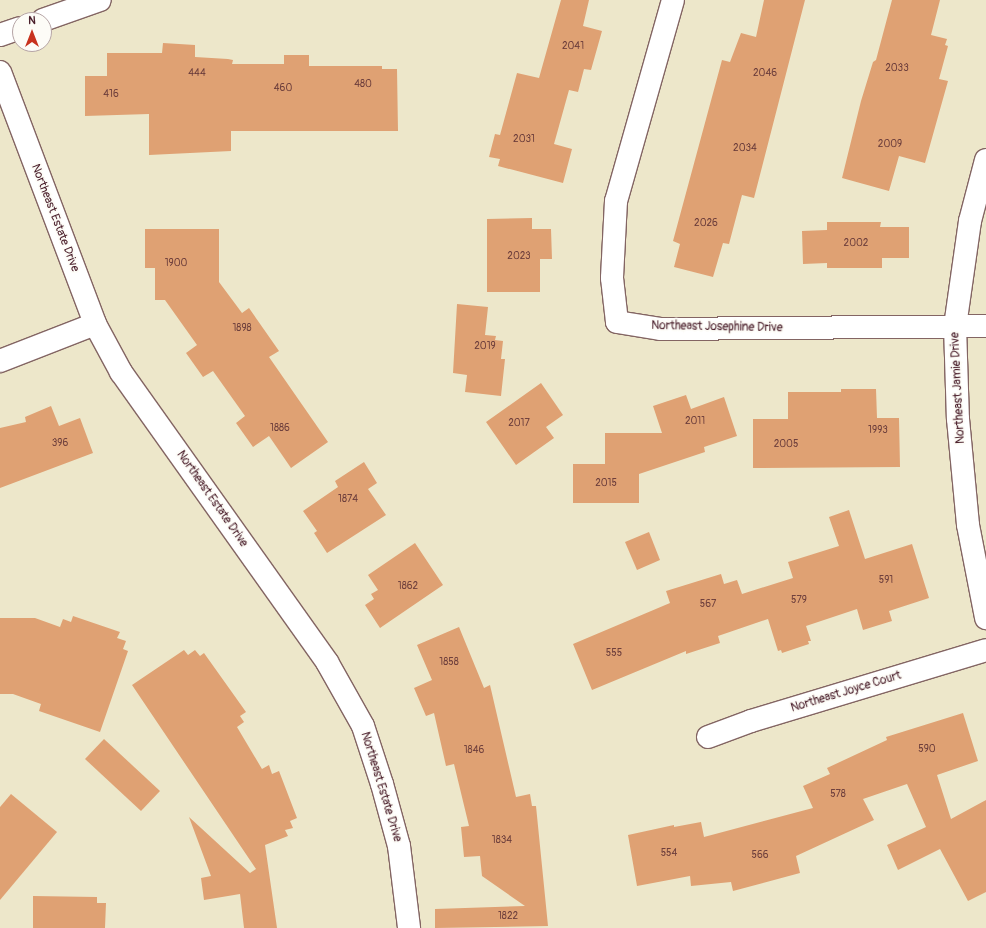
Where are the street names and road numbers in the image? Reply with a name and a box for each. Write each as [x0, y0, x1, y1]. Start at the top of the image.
street label: Northeast Estate Drive [28, 162, 82, 274]
street label: Northeast Josephine Drive [651, 319, 783, 335]
street label: Northeast Jamie Drive [948, 332, 968, 444]
street label: Northeast Estate Drive [173, 448, 251, 550]
street label: Northeast Joyce Court [789, 668, 903, 716]
street label: Northeast Estate Drive [357, 730, 405, 844]

